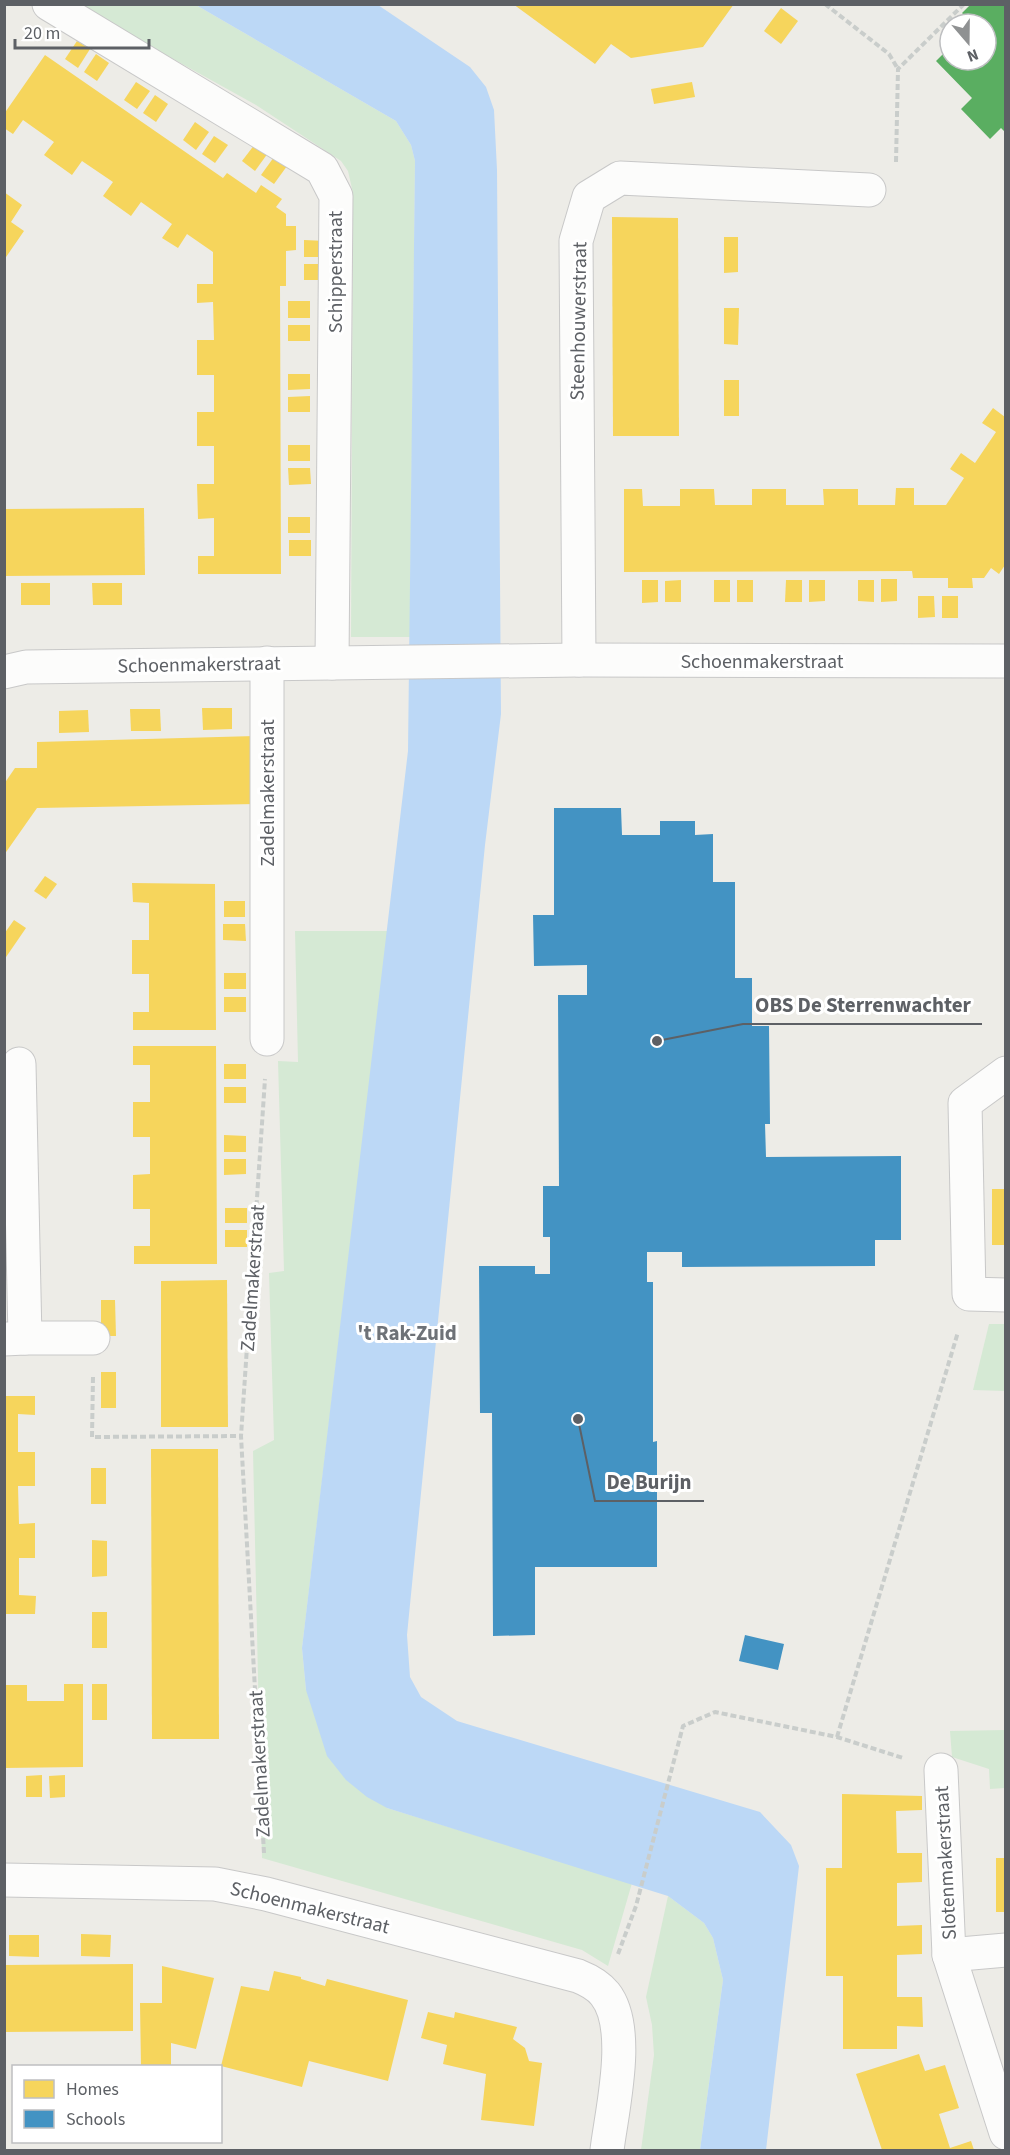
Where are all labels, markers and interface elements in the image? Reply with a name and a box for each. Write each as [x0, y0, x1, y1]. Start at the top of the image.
scale bar [15, 12, 148, 50]
north arrow [938, 12, 998, 72]
text: 20 m [24, 21, 60, 46]
text: N [964, 43, 982, 67]
street label: Schipperstraat [322, 211, 350, 333]
street label: Steenhouwerstraat [564, 241, 594, 401]
street label: Schoenmakerstraat [680, 648, 844, 676]
street label: Schoenmakerstraat [117, 650, 281, 680]
street label: Zadelmakerstraat [254, 719, 282, 867]
callout: OBS De Sterrenwachter [743, 985, 982, 1024]
text: OBS De Sterrenwachter [755, 990, 972, 1020]
street label: Zadelmakerstraat [234, 1203, 272, 1353]
district label: 't Rak-Zuid [357, 1318, 457, 1348]
callout: De Burijn [595, 1462, 704, 1501]
text: De Burijn [606, 1467, 692, 1497]
street label: Zadelmakerstraat [242, 1689, 278, 1838]
street label: Slotenmakerstraat [928, 1785, 964, 1941]
street label: Schoenmakerstraat [227, 1875, 393, 1941]
legend [12, 2065, 222, 2143]
text: Homes [66, 2077, 119, 2102]
text: Schools [66, 2107, 125, 2132]

